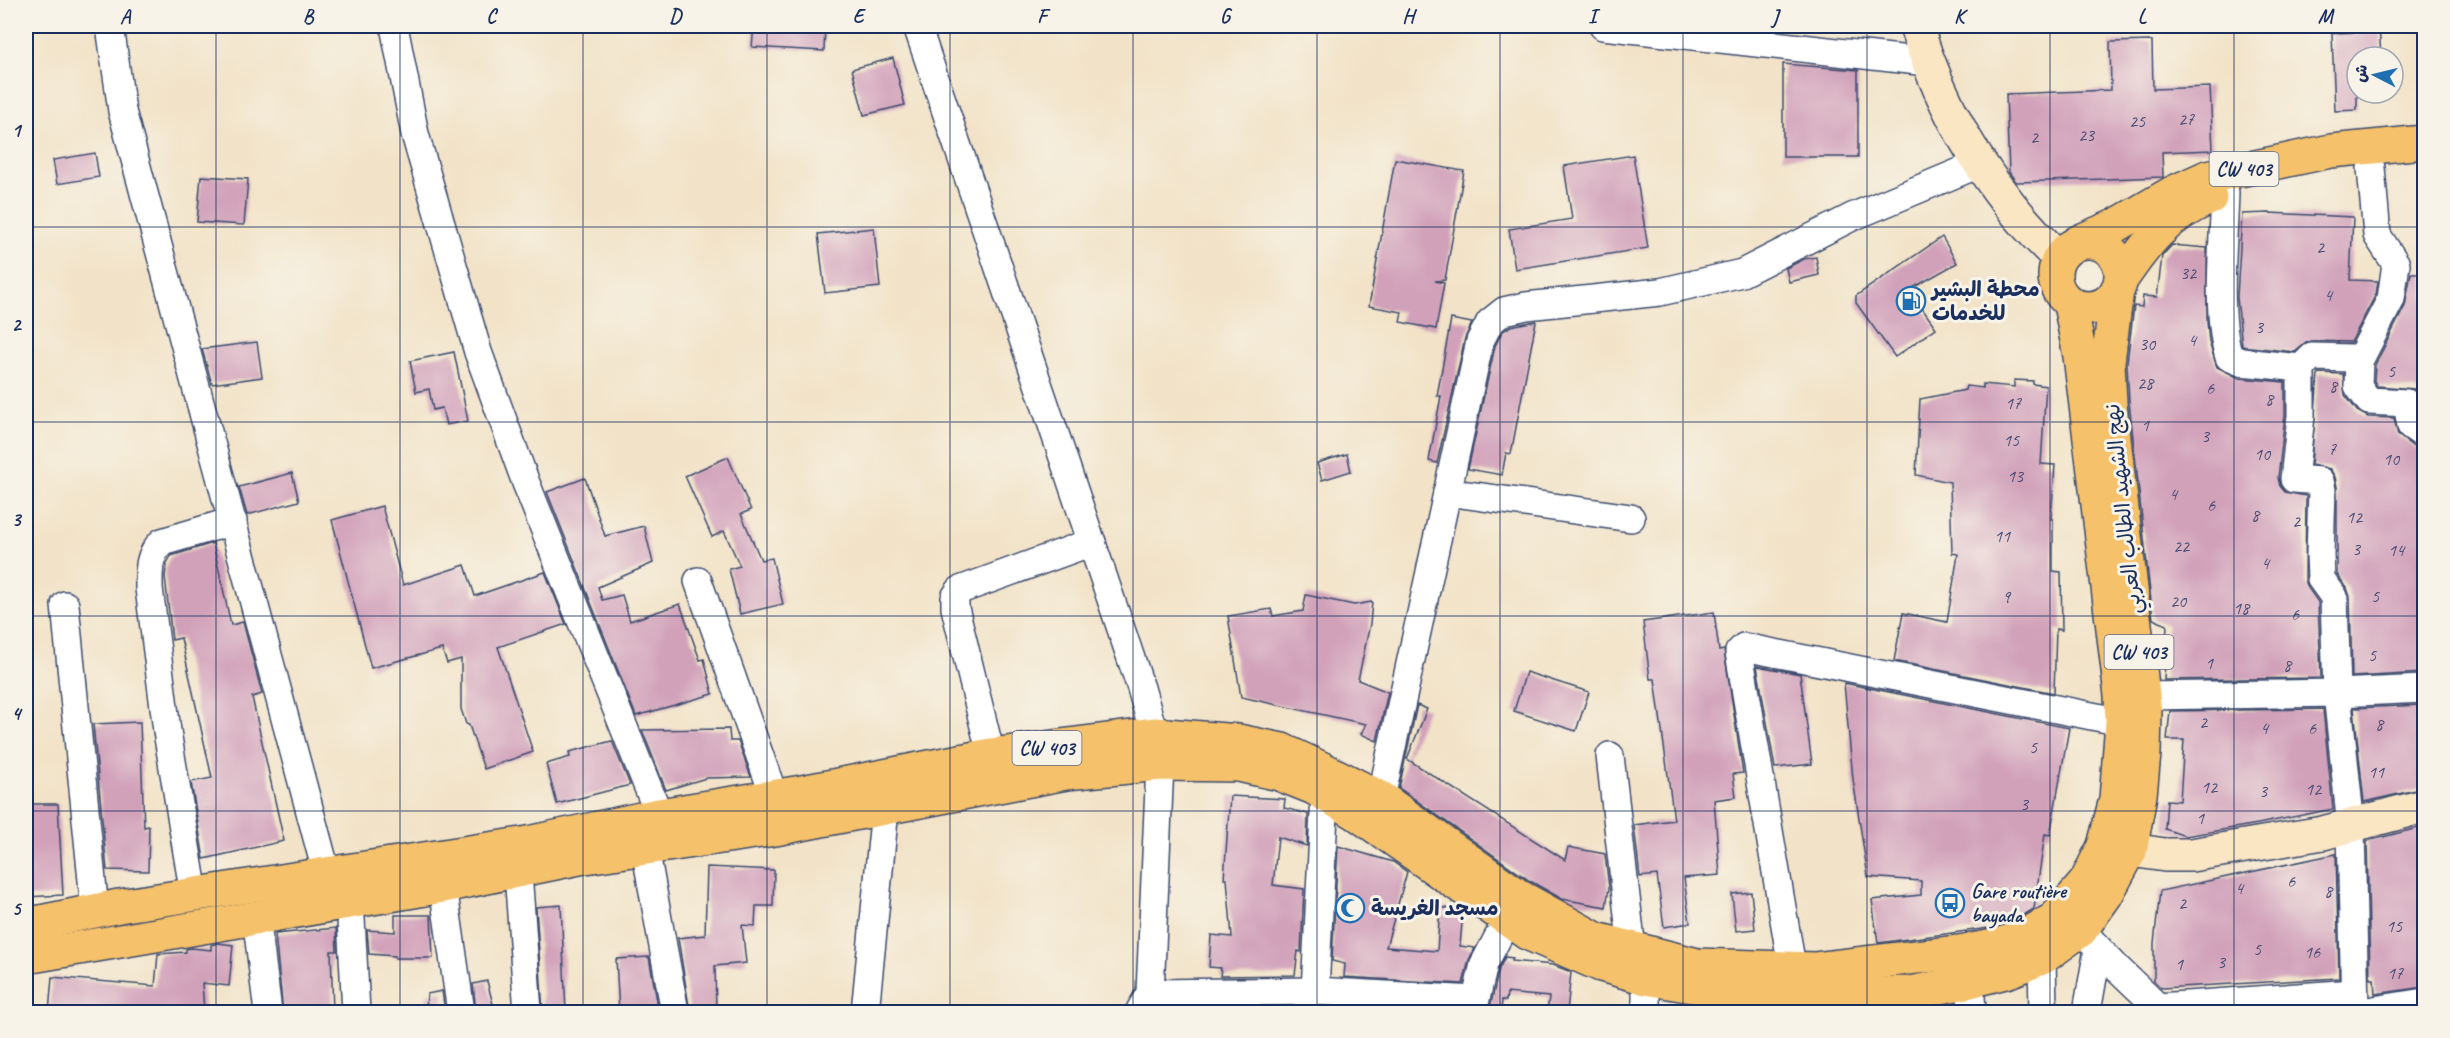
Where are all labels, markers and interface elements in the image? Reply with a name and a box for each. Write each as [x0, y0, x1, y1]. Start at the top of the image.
text: A [120, 4, 132, 29]
text: B [303, 4, 315, 29]
text: C [486, 4, 498, 29]
text: D [669, 4, 683, 29]
text: E [853, 4, 867, 29]
text: F [1037, 4, 1051, 29]
text: G [1220, 4, 1233, 29]
text: H [1402, 4, 1417, 29]
text: I [1588, 4, 1601, 29]
text: J [1770, 4, 1782, 29]
text: K [1954, 4, 1968, 29]
text: L [2138, 4, 2148, 29]
text: M [2318, 4, 2335, 29]
north arrow [2345, 45, 2405, 105]
text: ش [2350, 63, 2372, 83]
house number: 27 [2178, 108, 2195, 130]
house number: 25 [2129, 110, 2146, 132]
text: 1 [12, 118, 23, 143]
house number: 23 [2078, 124, 2096, 146]
house number: 2 [2030, 126, 2040, 148]
road number: CW 403 [2210, 152, 2278, 186]
house number: 2 [2316, 236, 2326, 258]
house number: 32 [2180, 262, 2198, 284]
place label: محطة البشير للخدمات [1930, 276, 2040, 326]
house number: 4 [2324, 284, 2334, 306]
fuel station icon: محطة البشير للخدمات [1895, 285, 1927, 317]
text: 2 [12, 312, 23, 337]
house number: 3 [2255, 316, 2265, 338]
house number: 4 [2188, 329, 2198, 351]
house number: 30 [2139, 333, 2157, 355]
house number: 5 [2387, 360, 2396, 382]
house number: 28 [2137, 372, 2155, 394]
house number: 8 [2329, 375, 2339, 397]
house number: 6 [2206, 377, 2215, 399]
house number: 8 [2265, 388, 2275, 410]
house number: 17 [2005, 392, 2022, 414]
street label: نهج الشهيد الطالب العربي [2099, 402, 2153, 616]
house number: 1 [2141, 414, 2150, 436]
house number: 3 [2201, 425, 2211, 447]
house number: 15 [2003, 429, 2020, 451]
house number: 7 [2328, 438, 2337, 460]
house number: 10 [2254, 443, 2272, 465]
house number: 10 [2383, 448, 2401, 470]
house number: 13 [2007, 465, 2025, 487]
house number: 4 [2169, 483, 2179, 505]
house number: 6 [2207, 494, 2216, 516]
house number: 8 [2251, 504, 2261, 526]
house number: 12 [2346, 506, 2364, 528]
text: 3 [12, 507, 23, 532]
house number: 2 [2292, 510, 2302, 532]
house number: 11 [1994, 525, 2011, 547]
house number: 22 [2173, 535, 2191, 557]
house number: 3 [2352, 538, 2362, 560]
house number: 14 [2388, 539, 2406, 561]
house number: 4 [2261, 552, 2271, 574]
house number: 5 [2371, 585, 2380, 607]
house number: 9 [2002, 586, 2012, 608]
house number: 20 [2170, 590, 2188, 612]
house number: 18 [2233, 597, 2251, 619]
house number: 6 [2291, 603, 2300, 625]
road number: CW 403 [2104, 635, 2174, 669]
house number: 5 [2368, 644, 2377, 666]
house number: 1 [2205, 652, 2214, 674]
house number: 8 [2283, 654, 2293, 676]
text: 4 [12, 701, 24, 726]
house number: 2 [2199, 711, 2209, 733]
house number: 8 [2375, 713, 2385, 735]
house number: 4 [2260, 717, 2270, 739]
house number: 6 [2308, 717, 2317, 739]
road number: CW 403 [1012, 731, 1082, 765]
house number: 5 [2029, 736, 2038, 758]
house number: 11 [2368, 761, 2385, 783]
house number: 12 [2201, 776, 2219, 798]
house number: 12 [2305, 778, 2323, 800]
house number: 3 [2259, 780, 2269, 802]
house number: 3 [2020, 793, 2030, 815]
house number: 1 [2196, 807, 2205, 829]
house number: 6 [2287, 870, 2296, 892]
house number: 4 [2235, 877, 2245, 899]
place label: Gare routière bayada [1971, 878, 2068, 929]
house number: 8 [2324, 880, 2334, 902]
bus stop icon: Gare routière bayada [1934, 887, 1966, 919]
mosque icon: مسجد الغريسة [1334, 892, 1366, 924]
house number: 2 [2178, 892, 2188, 914]
place label: مسجد الغريسة [1371, 895, 1499, 921]
text: 5 [12, 896, 23, 921]
house number: 15 [2386, 915, 2403, 937]
house number: 5 [2253, 938, 2262, 960]
house number: 16 [2304, 941, 2321, 963]
house number: 3 [2217, 951, 2227, 973]
house number: 1 [2175, 953, 2184, 975]
house number: 17 [2387, 962, 2404, 984]

